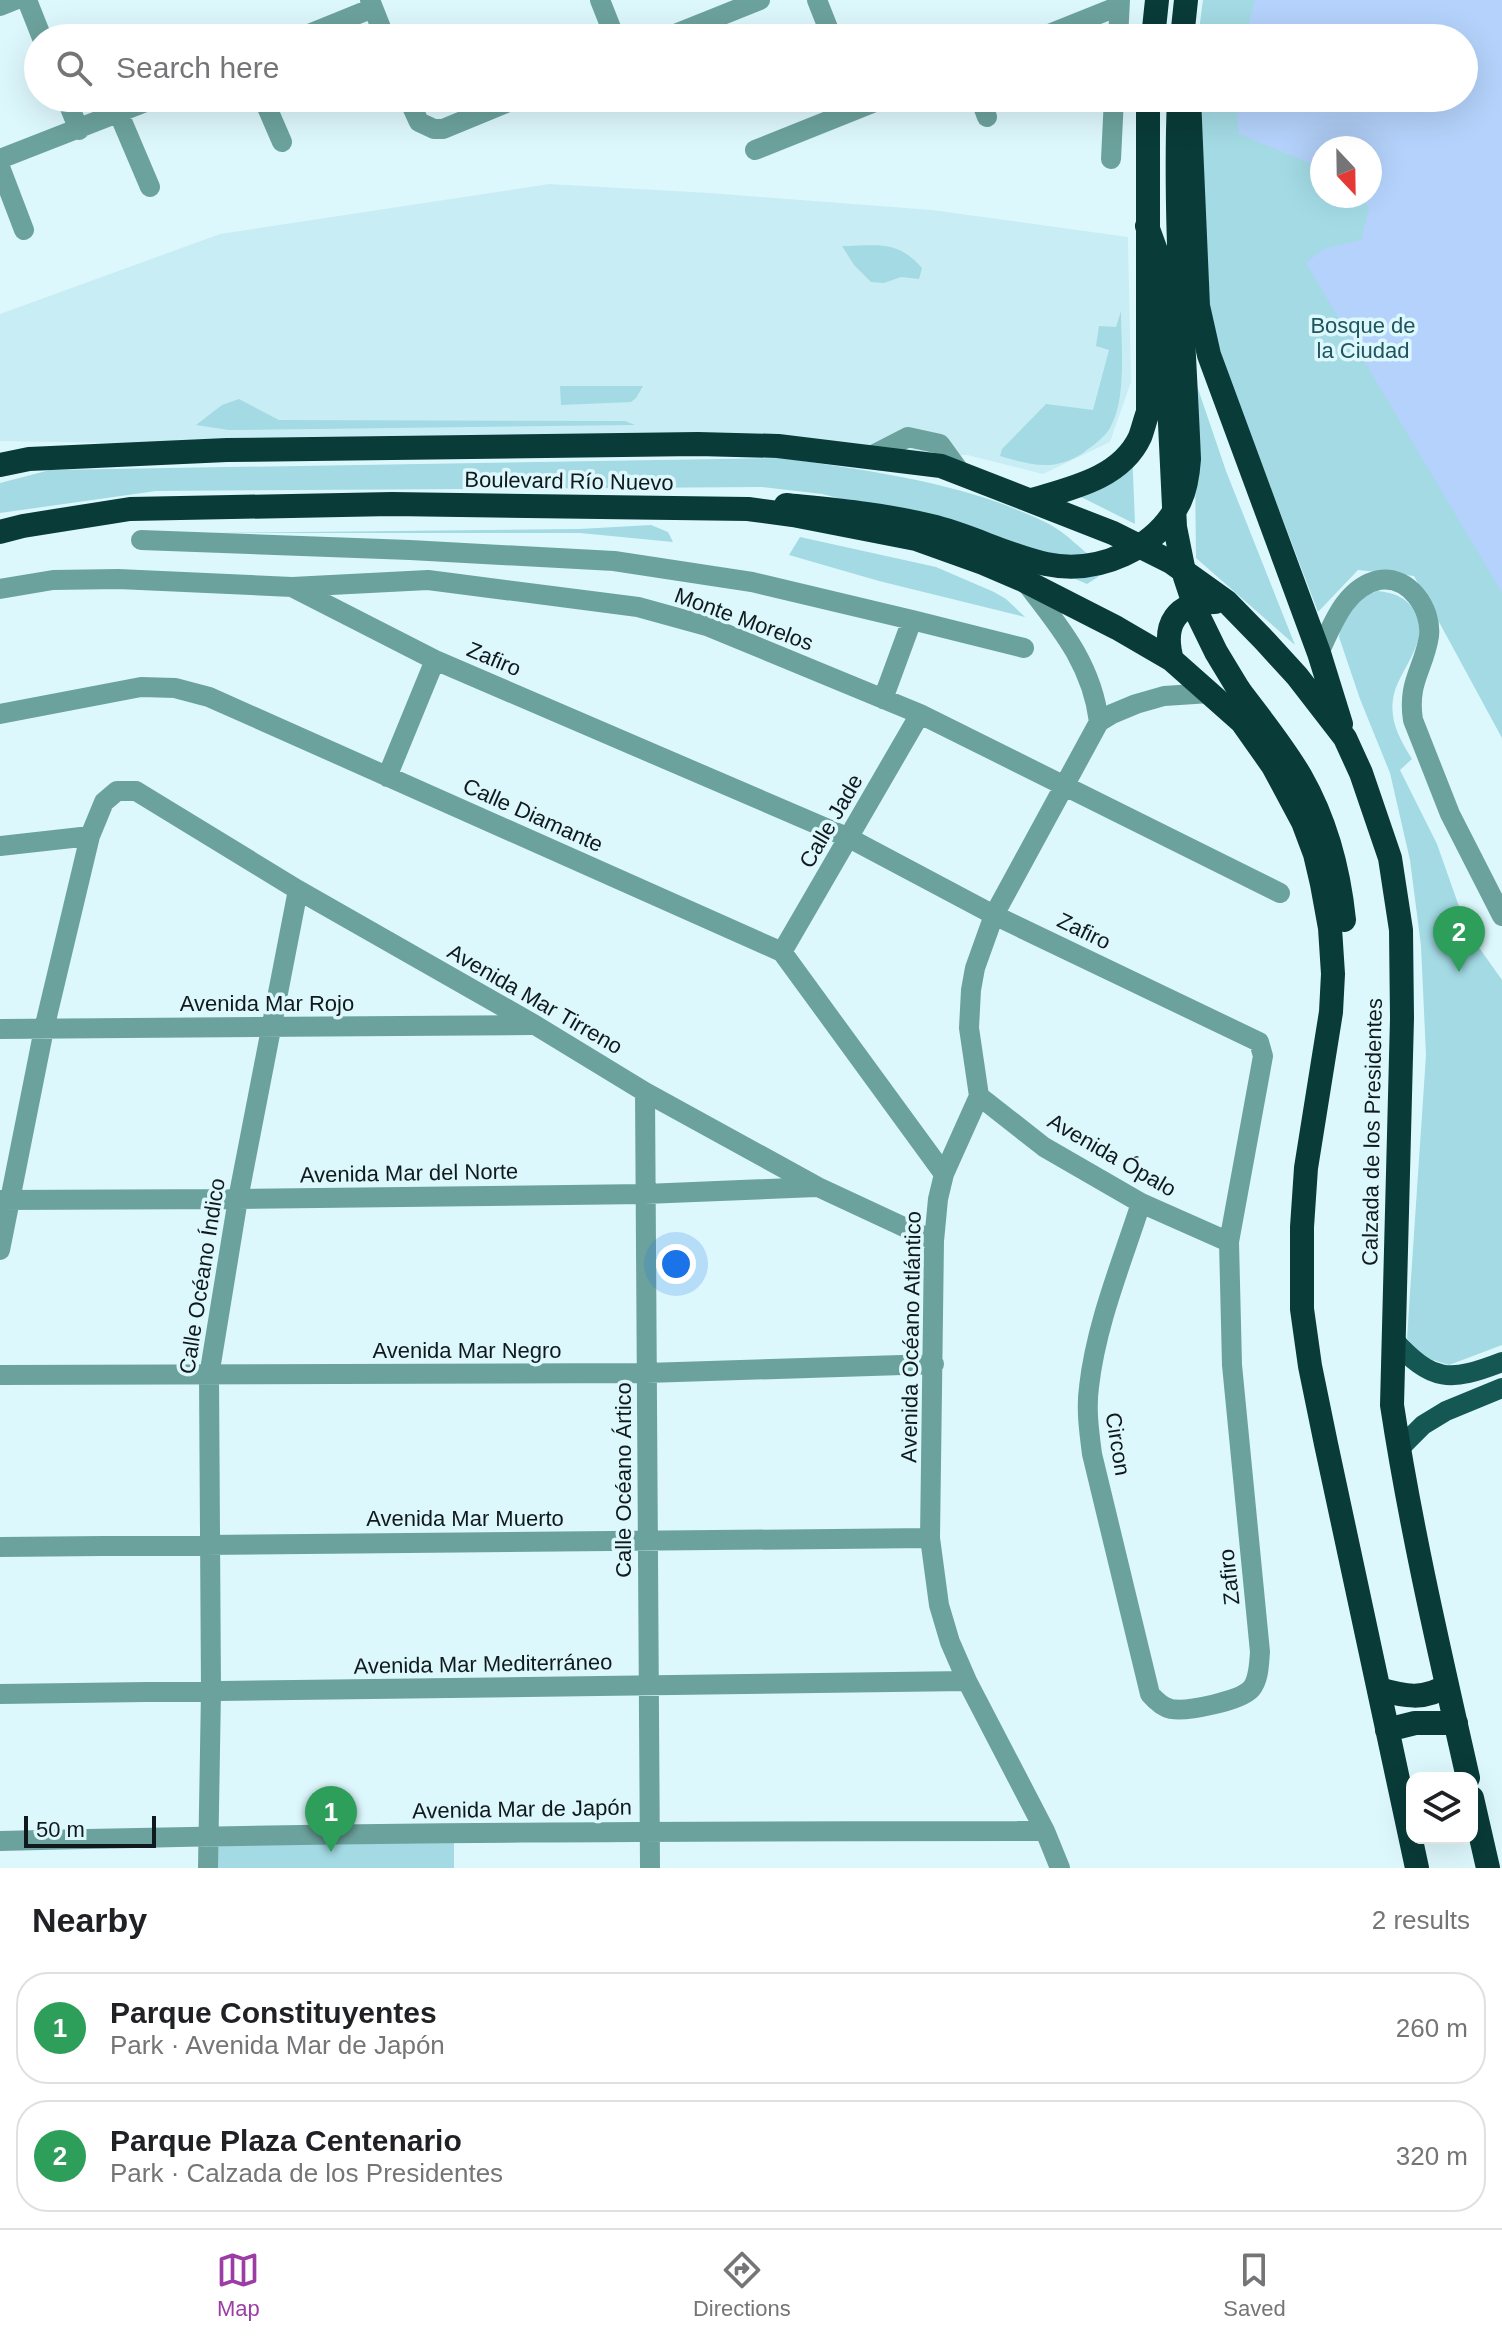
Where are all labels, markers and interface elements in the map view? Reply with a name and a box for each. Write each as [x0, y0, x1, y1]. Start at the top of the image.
search box [24, 24, 1478, 112]
icon: search [52, 46, 96, 90]
text: Search here [116, 51, 279, 84]
north arrow [1310, 136, 1382, 208]
park label: Bosque de la Ciudad [1310, 313, 1416, 363]
street label: Boulevard Río Nuevo [464, 467, 674, 495]
street label: Monte Morelos [671, 582, 817, 656]
street label: Zafiro [463, 637, 525, 681]
street label: Calle Jade [794, 770, 868, 872]
street label: Calle Diamante [459, 773, 607, 857]
pin: 2 [1433, 906, 1485, 972]
street label: Zafiro [1053, 907, 1115, 955]
street label: Avenida Mar Tirreno [443, 939, 627, 1059]
street label: Avenida Mar Rojo [180, 991, 354, 1016]
street label: Calzada de los Presidentes [1357, 998, 1387, 1266]
street label: Avenida Ópalo [1043, 1108, 1181, 1202]
street label: Avenida Mar del Norte [300, 1159, 518, 1187]
street label: Calle Océano Índico [174, 1176, 230, 1376]
street label: Avenida Océano Atlántico [896, 1211, 926, 1463]
your location [656, 1244, 696, 1284]
street label: Avenida Mar Negro [372, 1338, 562, 1363]
street label: Calle Océano Ártico [611, 1382, 636, 1578]
street label: Circon [1101, 1411, 1135, 1477]
street label: Avenida Mar Muerto [366, 1506, 564, 1531]
street label: Zafiro [1214, 1548, 1244, 1606]
street label: Avenida Mar Mediterráneo [353, 1649, 613, 1679]
map controls [1406, 1772, 1478, 1844]
button: layers [1406, 1772, 1478, 1844]
pin: 1 [305, 1786, 357, 1852]
street label: Avenida Mar de Japón [412, 1795, 632, 1823]
scale bar [24, 1812, 156, 1848]
text: 50 m [36, 1817, 85, 1842]
text: Nearby [32, 1901, 147, 1939]
text: 2 results [1372, 1905, 1470, 1935]
text: Parque Constituyentes [110, 1996, 437, 2029]
text: 1 [53, 2013, 67, 2043]
text: 260 m [1396, 2013, 1468, 2043]
text: Park · Avenida Mar de Japón [110, 2030, 445, 2060]
text: Parque Plaza Centenario [110, 2124, 462, 2157]
text: 2 [53, 2141, 67, 2171]
text: 320 m [1396, 2141, 1468, 2171]
text: Park · Calzada de los Presidentes [110, 2158, 503, 2188]
tab: Map [216, 2248, 260, 2322]
tab: Directions [693, 2248, 791, 2322]
tab: Saved [1223, 2248, 1286, 2322]

